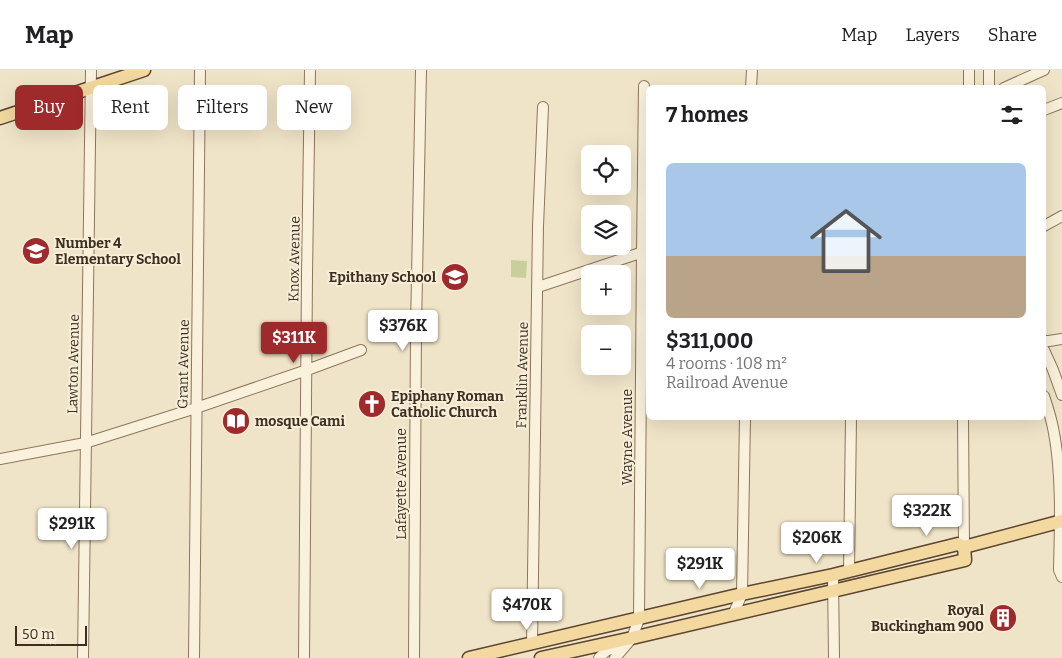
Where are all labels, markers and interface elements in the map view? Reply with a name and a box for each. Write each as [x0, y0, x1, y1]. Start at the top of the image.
text: Map [25, 21, 74, 49]
text: Map [841, 24, 877, 46]
text: Layers [905, 24, 960, 46]
text: Share [988, 24, 1037, 46]
chip: Buy [15, 85, 83, 130]
chip: Rent [93, 85, 168, 130]
chip: Filters [178, 85, 267, 130]
chip: New [277, 85, 351, 130]
icon: filters [998, 101, 1026, 129]
text: 7 homes [666, 102, 748, 128]
map controls [581, 145, 631, 375]
button: locate [581, 145, 631, 195]
icon: home [801, 196, 891, 286]
button: layers [581, 205, 631, 255]
street label: Knox Avenue [285, 216, 304, 302]
place label: Number 4 Elementary School [55, 235, 181, 268]
school or university icon: Number 4 Elementary School [21, 236, 51, 266]
school or university icon: Epithany School [440, 262, 470, 292]
button: + [581, 265, 631, 315]
place label: Epithany School [329, 269, 437, 286]
pin: $376K [368, 310, 438, 352]
street label: Lawton Avenue [64, 314, 83, 414]
text: $376K [379, 316, 427, 335]
street label: Grant Avenue [174, 319, 193, 409]
pin: $311K [259, 322, 329, 364]
street label: Franklin Avenue [513, 322, 532, 429]
button: − [581, 325, 631, 375]
text: $311K [272, 328, 316, 347]
text: $311,000 [666, 328, 753, 354]
text: 4 rooms · 108 m² [666, 354, 787, 373]
text: Railroad Avenue [666, 373, 788, 392]
place label: Epiphany Roman Catholic Church [391, 388, 504, 421]
church icon: Epiphany Roman Catholic Church [357, 389, 387, 419]
street label: Wayne Avenue [619, 389, 636, 485]
library icon: mosque Cami [221, 406, 251, 436]
place label: mosque Cami [255, 413, 345, 430]
street label: Lafayette Avenue [393, 428, 410, 540]
pin: $322K [892, 494, 962, 537]
text: $322K [903, 501, 951, 520]
pin: $291K [37, 508, 107, 550]
text: $291K [49, 514, 95, 533]
pin: $206K [782, 522, 852, 564]
text: $206K [792, 528, 842, 547]
pin: $291K [665, 548, 735, 590]
text: $291K [677, 554, 723, 573]
pin: $470K [492, 588, 562, 631]
text: $470K [502, 595, 552, 614]
place label: Royal Buckingham 900 [871, 602, 985, 635]
building icon: Royal Buckingham 900 [988, 603, 1018, 633]
scale bar [15, 623, 88, 646]
text: 50 m [22, 626, 55, 643]

